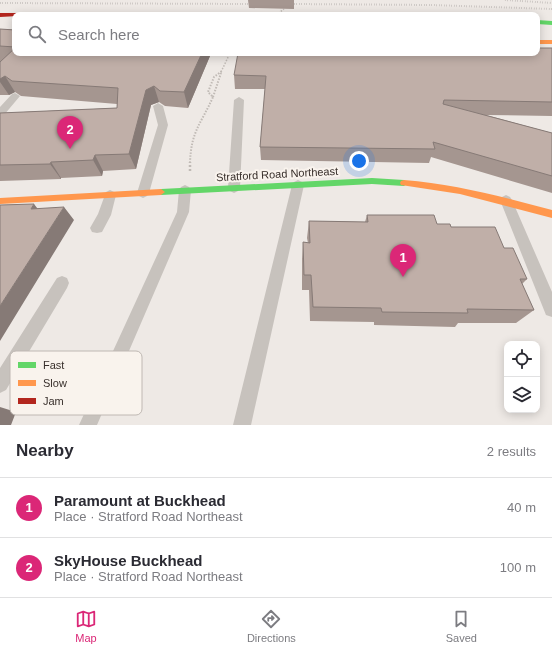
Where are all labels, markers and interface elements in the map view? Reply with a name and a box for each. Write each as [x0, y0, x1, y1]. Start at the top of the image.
search box [12, 12, 540, 56]
icon: search [26, 23, 48, 45]
text: Search here [58, 26, 140, 43]
pin: 2 [57, 116, 83, 149]
your location [349, 151, 369, 171]
street label: Stratford Road Northeast [216, 165, 338, 183]
pin: 1 [390, 244, 416, 277]
map controls [504, 341, 540, 413]
button: locate [504, 341, 540, 377]
legend [10, 351, 142, 415]
text: Fast [43, 359, 64, 371]
text: Slow [43, 377, 67, 389]
button: layers [504, 377, 540, 413]
text: Jam [43, 395, 64, 407]
text: Nearby [16, 441, 74, 460]
text: 2 results [487, 444, 536, 459]
text: Paramount at Buckhead [54, 492, 226, 509]
text: 1 [25, 500, 33, 515]
text: 40 m [507, 500, 536, 515]
text: Place · Stratford Road Northeast [54, 509, 243, 524]
text: SkyHouse Buckhead [54, 552, 202, 569]
text: 2 [25, 560, 33, 575]
text: 100 m [500, 560, 536, 575]
text: Place · Stratford Road Northeast [54, 569, 243, 584]
tab: Map [75, 608, 97, 644]
tab: Directions [247, 608, 296, 644]
tab: Saved [446, 608, 477, 644]

